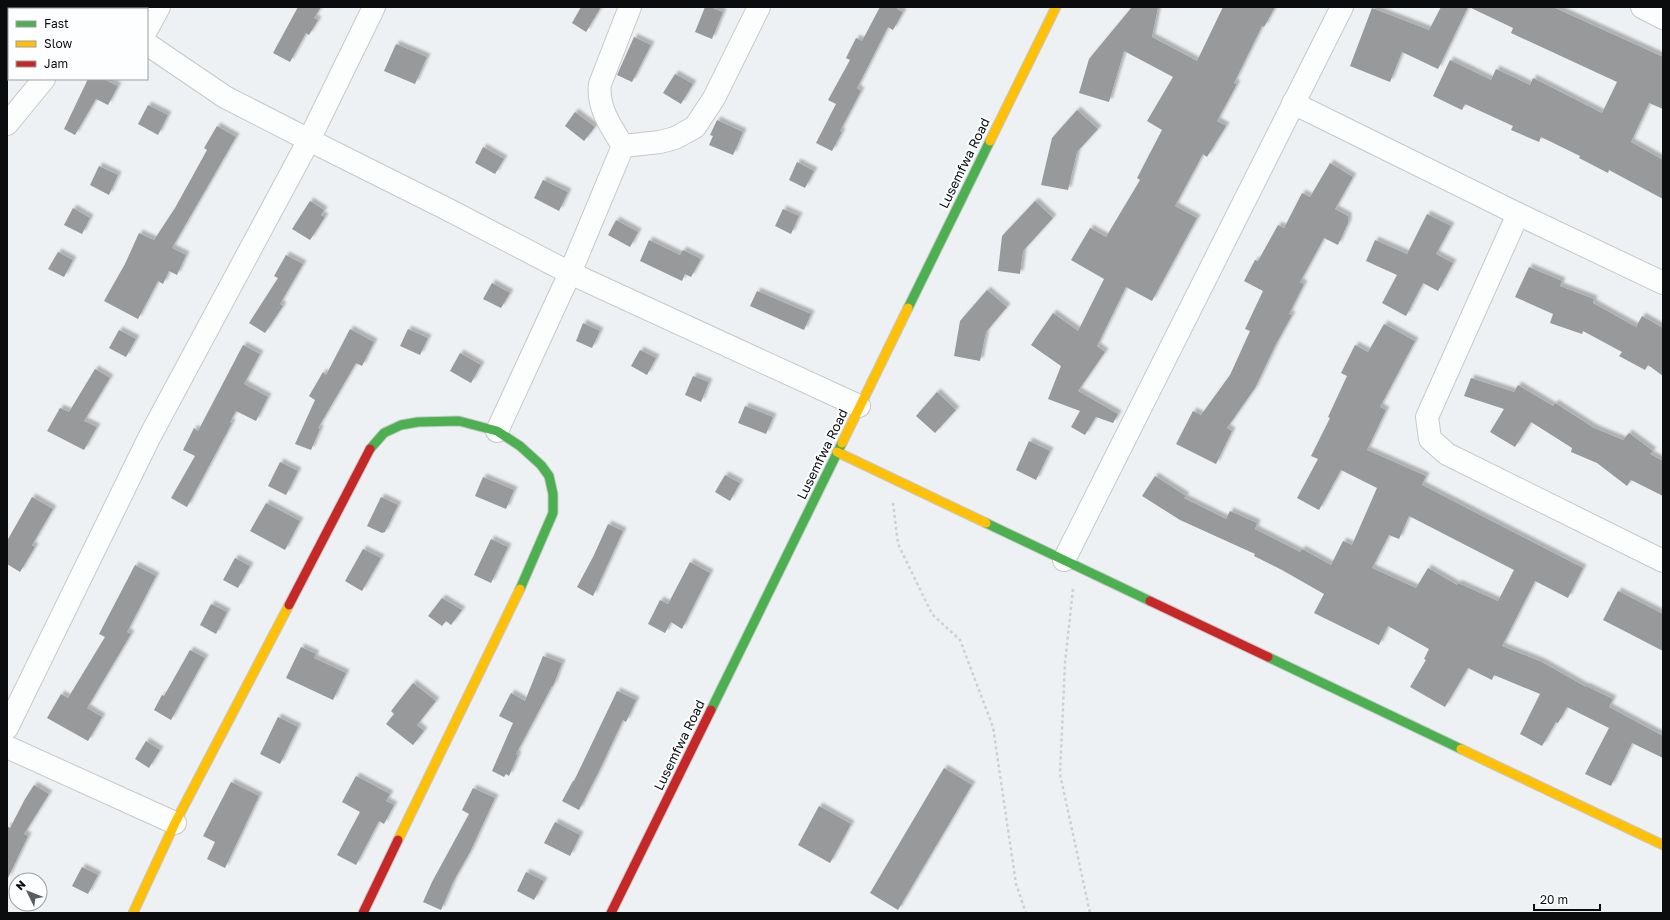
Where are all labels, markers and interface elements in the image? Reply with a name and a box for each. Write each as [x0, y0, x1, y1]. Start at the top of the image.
legend [8, 8, 148, 80]
text: Fast [44, 16, 69, 31]
text: Slow [44, 36, 72, 51]
text: Jam [44, 56, 68, 71]
street label: Lusemfwa Road [935, 115, 993, 211]
street label: Lusemfwa Road [793, 406, 851, 502]
street label: Lusemfwa Road [650, 697, 708, 793]
north arrow [8, 872, 48, 912]
text: N [13, 877, 28, 892]
scale bar [1534, 886, 1600, 912]
text: 20 m [1540, 892, 1568, 907]

